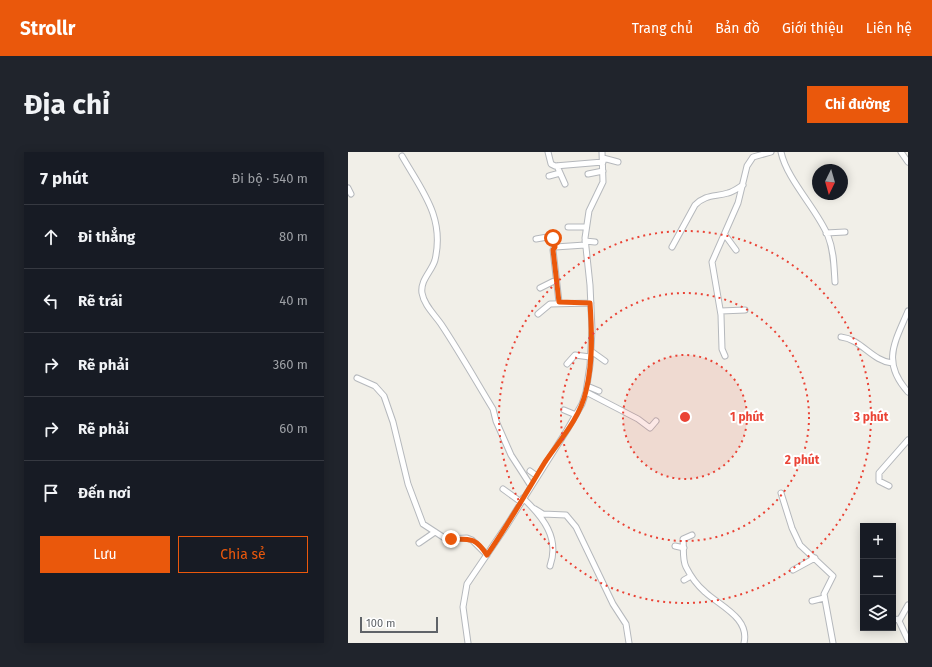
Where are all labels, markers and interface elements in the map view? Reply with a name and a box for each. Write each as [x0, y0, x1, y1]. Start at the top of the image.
text: Strollr [20, 17, 75, 40]
text: Trang chủ [632, 20, 693, 37]
text: Bản đồ [715, 20, 760, 37]
text: Giới thiệu [782, 20, 844, 37]
text: Liên hệ [866, 20, 912, 37]
button: Chỉ đường [807, 86, 908, 123]
text: Địa chỉ [24, 88, 110, 121]
north arrow [812, 164, 848, 200]
text: 7 phút [40, 168, 88, 189]
text: Đi bộ · 540 m [232, 171, 308, 186]
icon: ahead [40, 226, 62, 248]
text: Đi thẳng [78, 228, 135, 246]
text: 80 m [279, 229, 308, 244]
route start [544, 229, 562, 247]
icon: left [40, 290, 62, 312]
text: Rẽ trái [78, 292, 123, 310]
text: 40 m [279, 293, 308, 308]
icon: right [40, 354, 62, 376]
text: Rẽ phải [78, 356, 129, 374]
text: 360 m [273, 357, 308, 372]
centre of rings [678, 410, 692, 424]
text: 1 phút [730, 410, 764, 424]
text: 3 phút [853, 410, 889, 424]
icon: right [40, 418, 62, 440]
text: Rẽ phải [78, 420, 129, 438]
text: 60 m [279, 421, 308, 436]
text: 2 phút [785, 453, 820, 467]
icon: arrive [40, 482, 62, 504]
text: Đến nơi [78, 484, 131, 502]
map controls [860, 523, 896, 631]
button: + [860, 523, 896, 559]
route end [442, 530, 460, 548]
button: Lưu [40, 536, 170, 573]
button: Chia sẻ [178, 536, 308, 573]
button: − [860, 559, 896, 595]
button: layers [860, 595, 896, 631]
scale bar [360, 615, 438, 634]
text: 100 m [366, 617, 395, 630]

